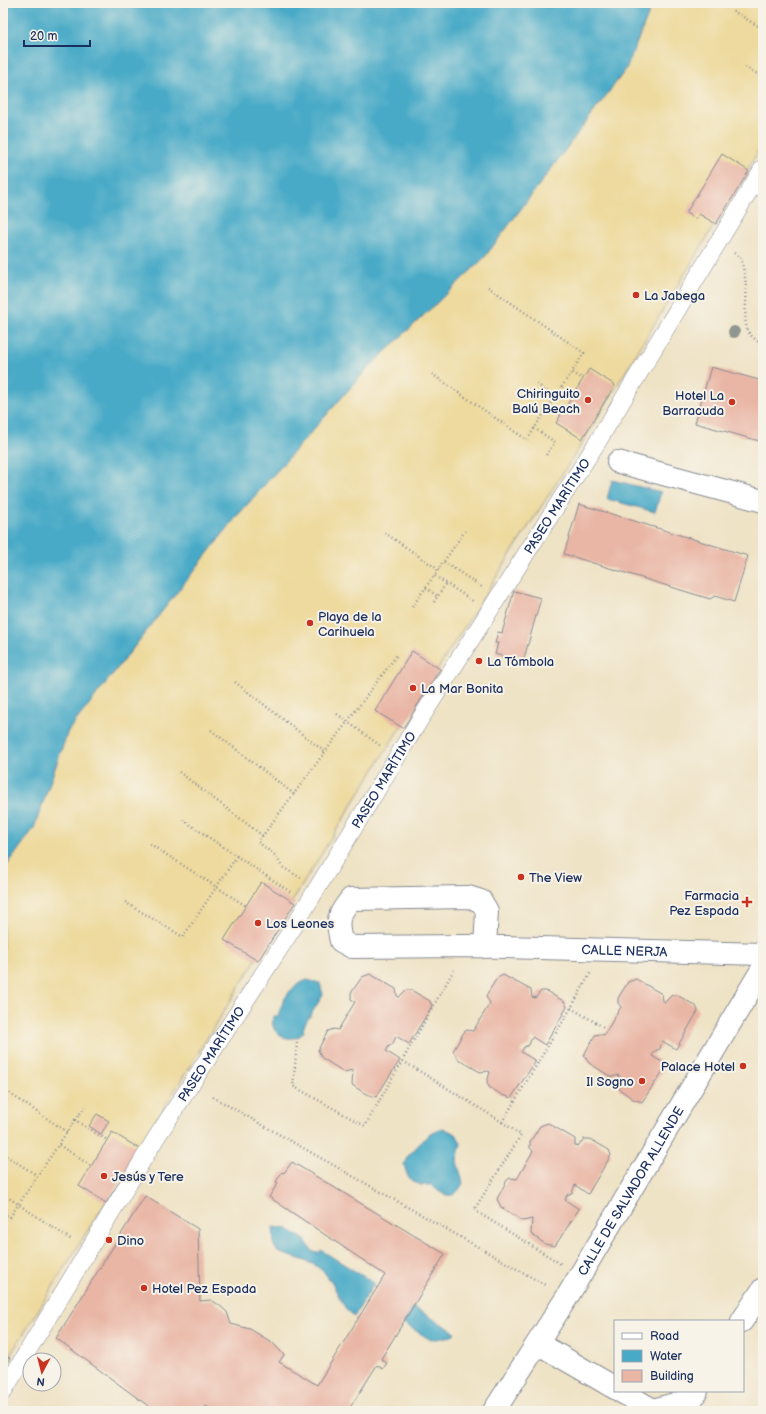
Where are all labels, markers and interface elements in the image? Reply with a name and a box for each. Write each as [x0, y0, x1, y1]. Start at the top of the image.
scale bar [24, 22, 90, 48]
text: 20 m [30, 29, 57, 44]
place label: La Jabega [644, 288, 705, 304]
marker: La Jabega [631, 290, 641, 300]
place label: Chiringuito Balú Beach [512, 386, 580, 417]
place label: Hotel La Barracuda [662, 388, 724, 419]
marker: Chiringuito Balú Beach [583, 395, 593, 405]
marker: Hotel La Barracuda [727, 397, 737, 407]
street label: PASEO MARÍTIMO [521, 456, 594, 557]
place label: Playa de la Carihuela [318, 609, 382, 640]
marker: Playa de la Carihuela [305, 618, 315, 628]
place label: La Tómbola [487, 654, 554, 670]
marker: La Tómbola [474, 656, 484, 666]
place label: La Mar Bonita [421, 681, 503, 697]
marker: La Mar Bonita [408, 683, 418, 693]
street label: PASEO MARÍTIMO [349, 729, 420, 831]
place label: The View [529, 870, 582, 886]
marker: The View [516, 872, 526, 882]
place label: Farmacia Pez Espada [669, 888, 739, 919]
marker: Farmacia Pez Espada [742, 897, 752, 907]
place label: Los Leones [266, 916, 335, 932]
marker: Los Leones [253, 918, 263, 928]
street label: CALLE NERJA [581, 942, 668, 960]
street label: PASEO MARÍTIMO [175, 1004, 249, 1105]
place label: Palace Hotel [661, 1059, 735, 1075]
marker: Palace Hotel [738, 1061, 748, 1071]
place label: Il Sogno [586, 1074, 634, 1090]
marker: Il Sogno [637, 1076, 647, 1086]
street label: CALLE DE SALVADOR ALLENDE [575, 1103, 688, 1279]
place label: Jesús y Tere [112, 1169, 184, 1185]
marker: Jesús y Tere [99, 1171, 109, 1181]
place label: Dino [117, 1233, 144, 1249]
marker: Dino [104, 1235, 114, 1245]
place label: Hotel Pez Espada [152, 1281, 256, 1297]
marker: Hotel Pez Espada [139, 1283, 149, 1293]
legend [614, 1320, 744, 1392]
text: Road [650, 1329, 679, 1344]
text: Water [650, 1349, 682, 1364]
north arrow [22, 1352, 62, 1392]
text: Building [650, 1369, 694, 1384]
text: N [36, 1374, 46, 1388]

